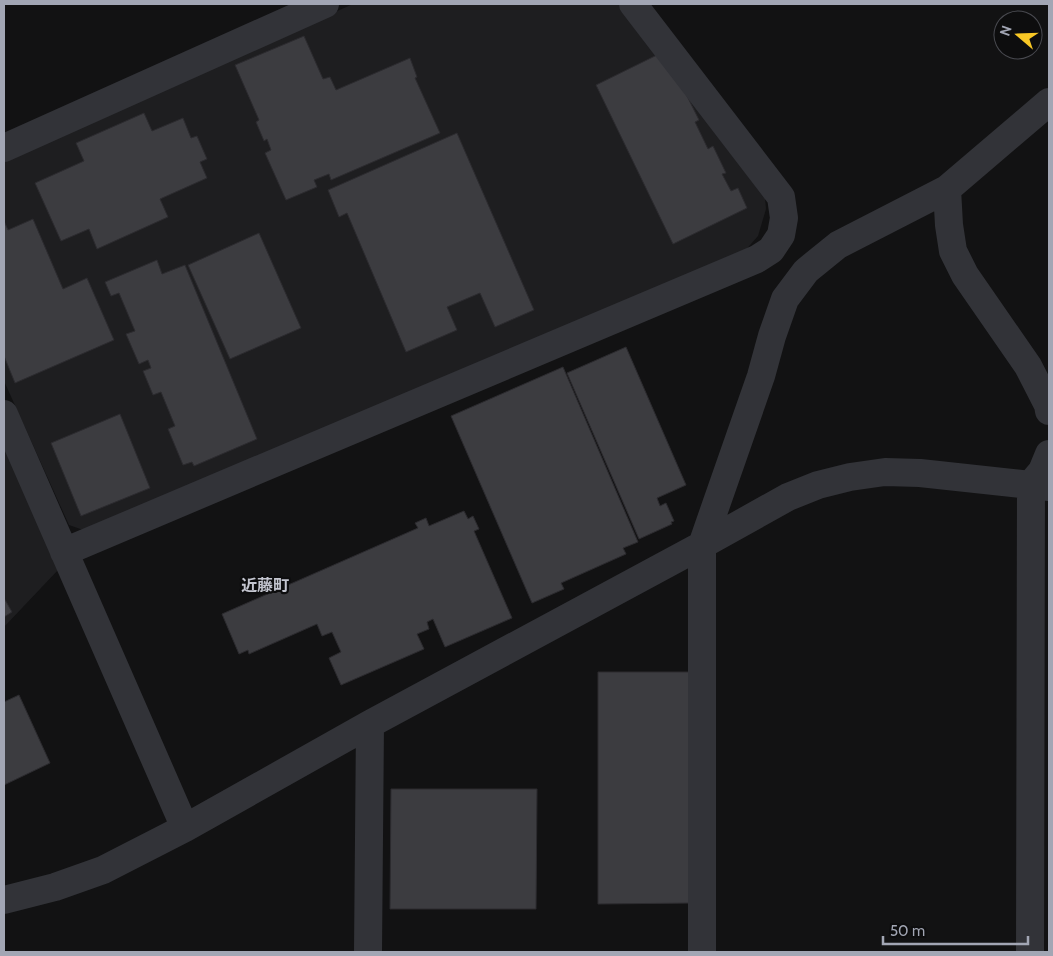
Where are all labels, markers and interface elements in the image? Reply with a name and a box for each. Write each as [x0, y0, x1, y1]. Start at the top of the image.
north arrow [993, 10, 1043, 60]
text: N [996, 23, 1016, 38]
district label: 近藤町 [241, 576, 289, 595]
scale bar [883, 914, 1028, 946]
text: 50 m [890, 922, 925, 940]

